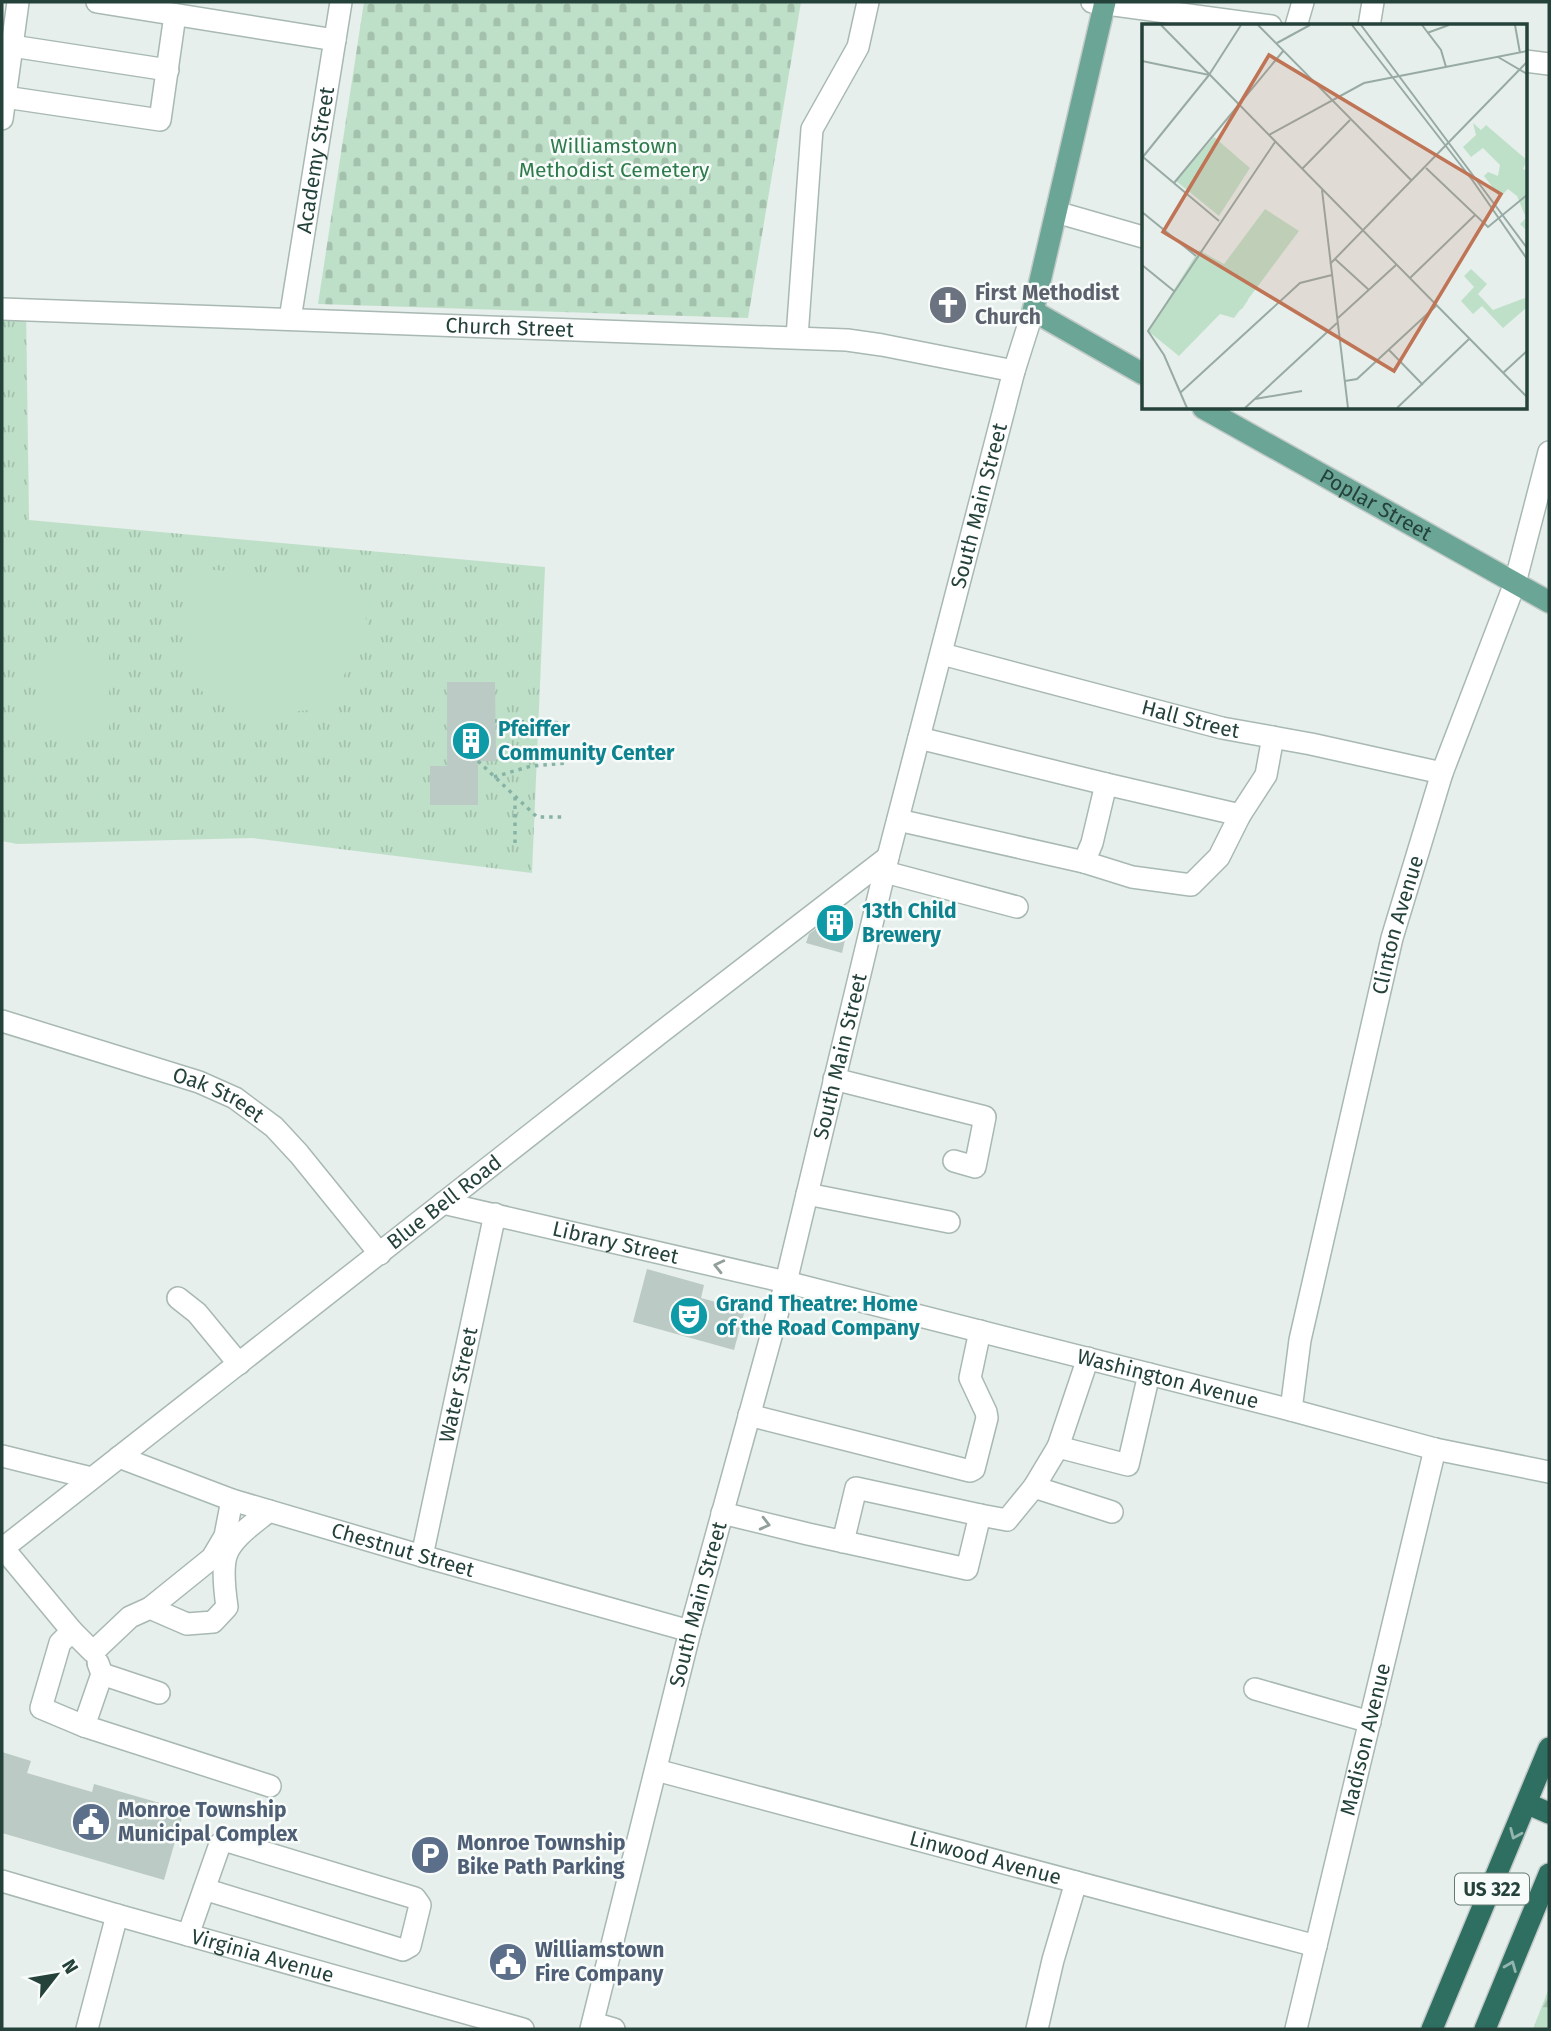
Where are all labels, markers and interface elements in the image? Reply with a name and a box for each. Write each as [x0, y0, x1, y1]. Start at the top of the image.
inset map [1142, 24, 1526, 410]
street label: Academy Street [291, 84, 340, 235]
park label: Williamstown Methodist Cemetery [519, 133, 710, 183]
place label: First Methodist Church [975, 280, 1120, 330]
church icon: First Methodist Church [927, 284, 969, 326]
street label: Church Street [445, 312, 575, 343]
street label: South Main Street [945, 420, 1013, 591]
street label: Poplar Street [1315, 463, 1437, 547]
street label: Hall Street [1139, 694, 1242, 744]
place label: Pfeiffer Community Center [498, 716, 675, 766]
building icon: Pfeiffer Community Center [450, 720, 492, 762]
street label: Clinton Avenue [1366, 852, 1429, 997]
place label: 13th Child Brewery [862, 898, 957, 948]
building icon: 13th Child Brewery [814, 902, 856, 944]
street label: South Main Street [808, 970, 873, 1142]
street label: Oak Street [170, 1062, 270, 1128]
street label: Blue Bell Road [382, 1149, 507, 1255]
street label: Library Street [550, 1216, 682, 1270]
one-way arrow [713, 1260, 725, 1274]
place label: Grand Theatre: Home of the Road Company [716, 1291, 920, 1341]
theatre icon: Grand Theatre: Home of the Road Company [668, 1295, 710, 1337]
street label: Water Street [434, 1324, 484, 1445]
street label: Washington Avenue [1074, 1343, 1261, 1414]
one-way arrow [759, 1516, 771, 1530]
street label: Chestnut Street [328, 1517, 478, 1583]
street label: South Main Street [664, 1518, 733, 1690]
street label: Madison Avenue [1335, 1660, 1396, 1818]
place label: Monroe Township Municipal Complex [118, 1797, 298, 1847]
public building icon: Monroe Township Municipal Complex [70, 1801, 112, 1843]
street label: Linwood Avenue [907, 1825, 1064, 1891]
one-way arrow [1509, 1827, 1523, 1840]
place label: Monroe Township Bike Path Parking [457, 1830, 626, 1880]
parking icon: Monroe Township Bike Path Parking [409, 1834, 451, 1876]
road number: US 322 [1455, 1873, 1529, 1904]
street label: Virginia Avenue [188, 1923, 337, 1988]
place label: Williamstown Fire Company [535, 1937, 664, 1987]
north arrow [21, 1940, 91, 2010]
public building icon: Williamstown Fire Company [487, 1941, 529, 1983]
text: N [57, 1955, 83, 1978]
one-way arrow [1503, 1961, 1517, 1973]

